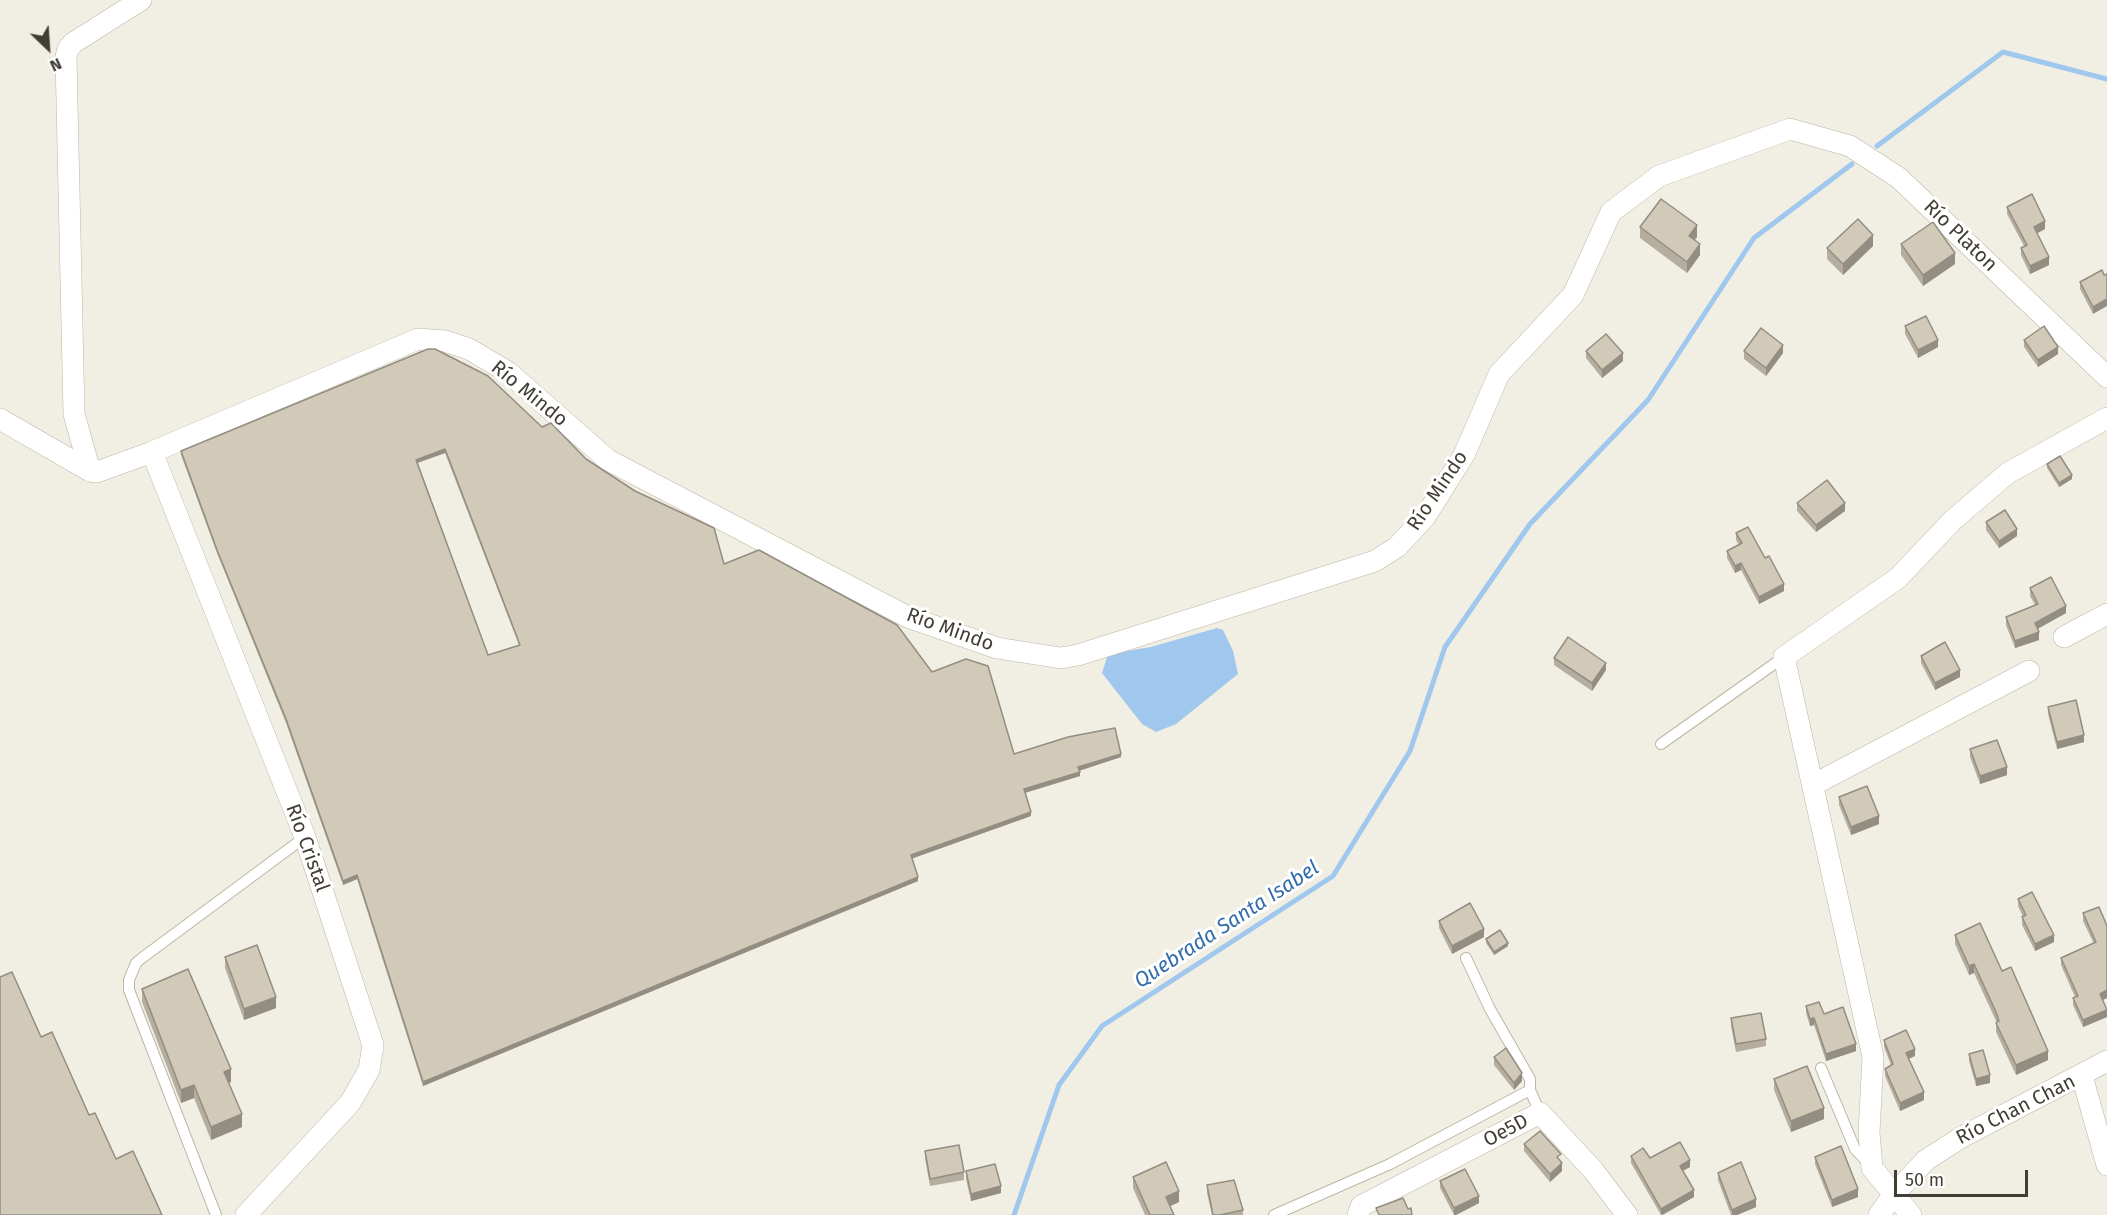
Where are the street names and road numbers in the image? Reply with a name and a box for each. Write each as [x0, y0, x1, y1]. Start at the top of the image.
street label: Río Platon [1918, 195, 2002, 277]
street label: Río Mindo [486, 356, 572, 432]
street label: Río Mindo [1403, 446, 1473, 536]
street label: Río Mindo [903, 603, 997, 657]
street label: Río Cristal [280, 801, 334, 895]
street label: Río Chan Chan [1952, 1070, 2080, 1150]
street label: Oe5D [1479, 1109, 1533, 1153]

